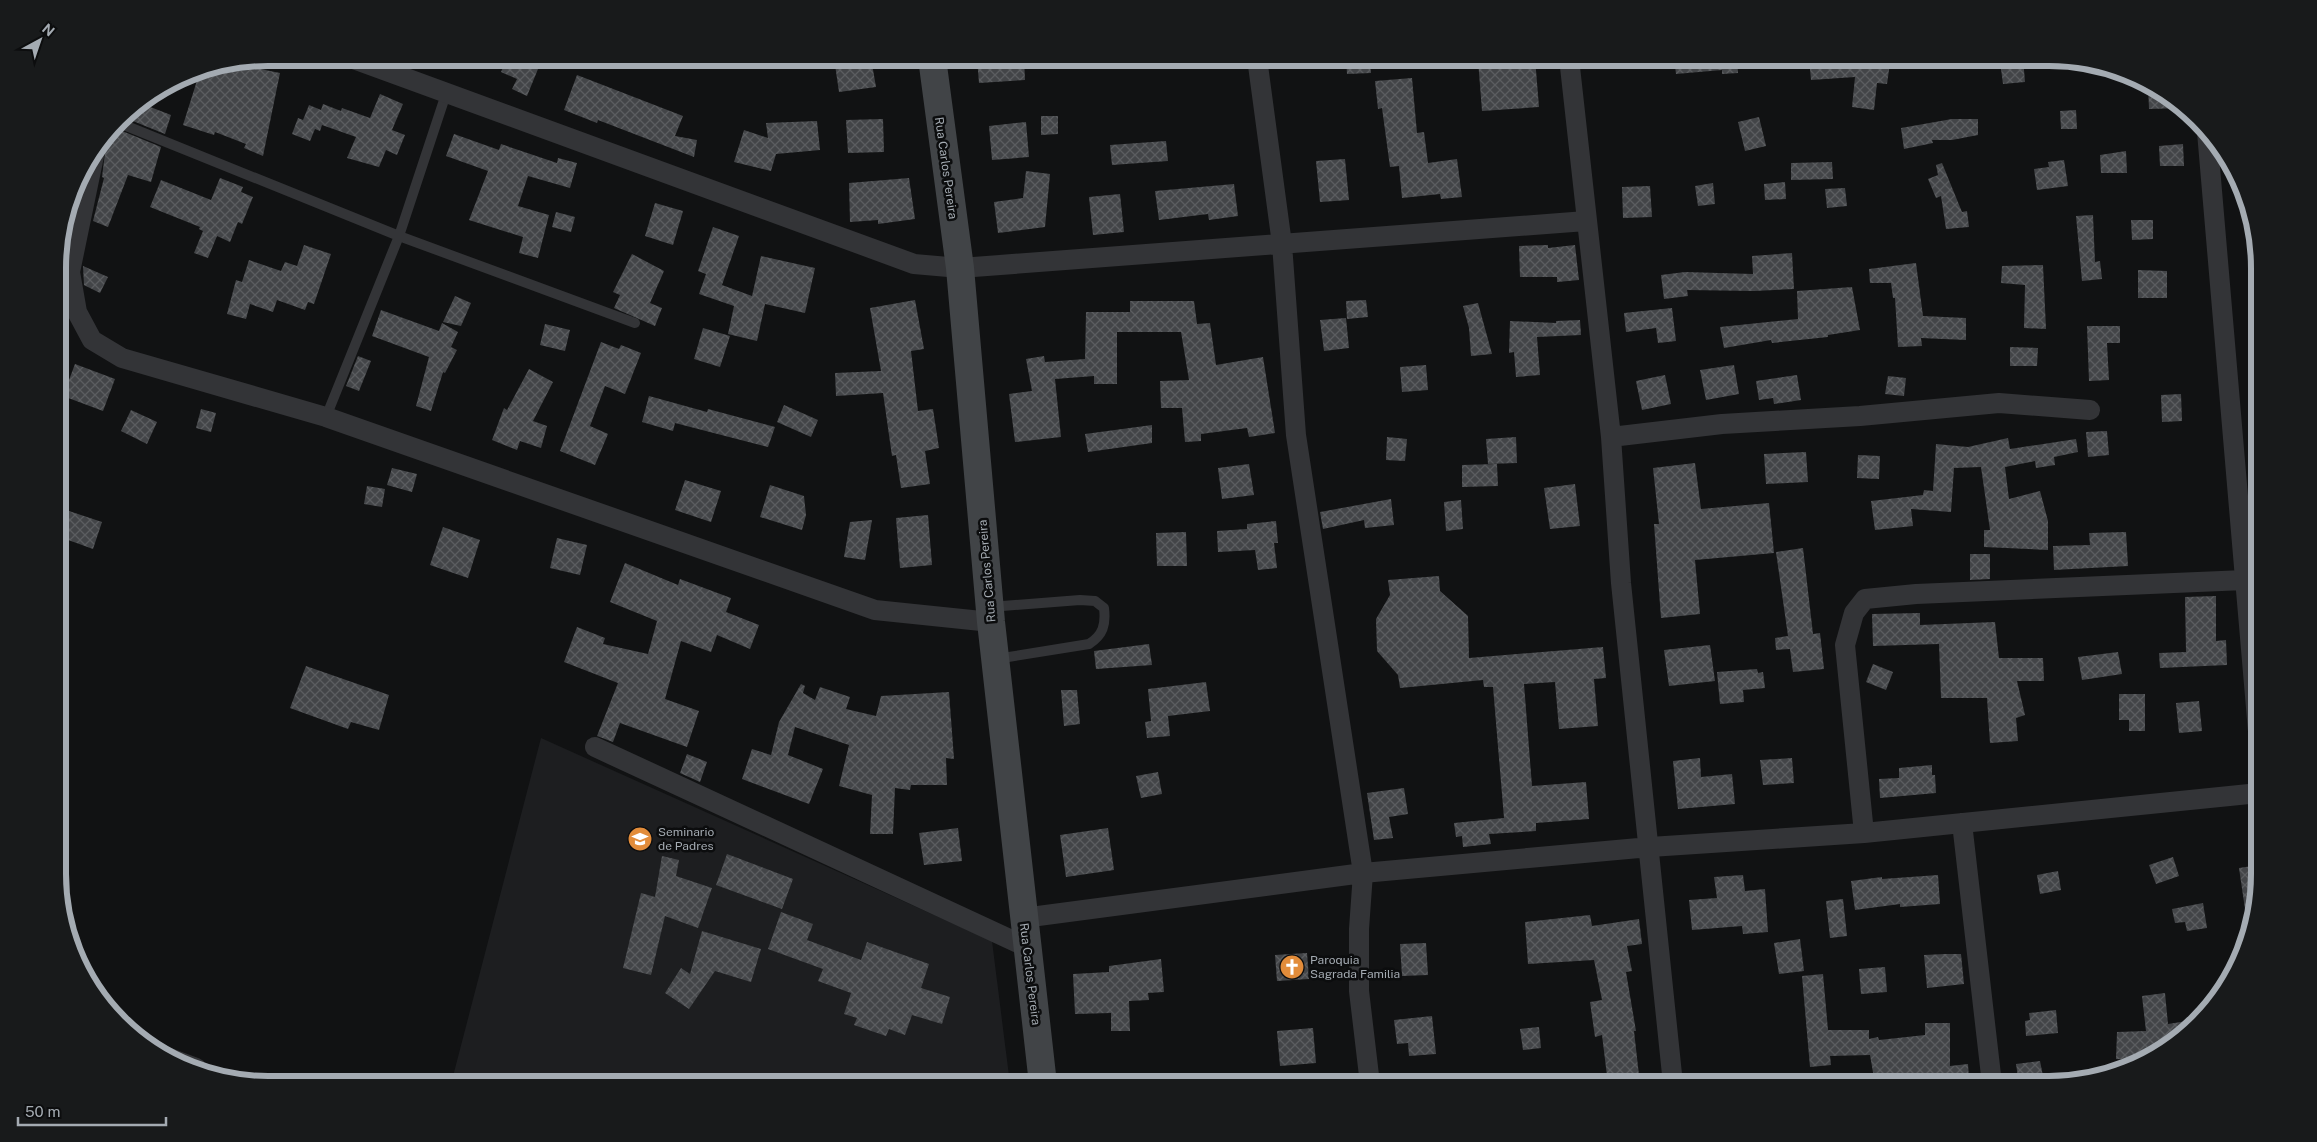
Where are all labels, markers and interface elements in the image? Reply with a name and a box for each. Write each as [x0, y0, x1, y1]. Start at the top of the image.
north arrow [15, 15, 65, 65]
text: N [39, 20, 58, 40]
street label: Rua Carlos Pereira [932, 116, 960, 220]
street label: Rua Carlos Pereira [976, 519, 998, 623]
place label: Seminario de Padres [658, 825, 714, 853]
school or university icon: Seminario de Padres [627, 826, 653, 852]
street label: Rua Carlos Pereira [1017, 922, 1043, 1026]
place label: Paroquia Sagrada Familia [1310, 953, 1400, 981]
church icon: Paroquia Sagrada Familia [1279, 954, 1305, 980]
scale bar [18, 1094, 165, 1126]
text: 50 m [25, 1103, 60, 1120]

